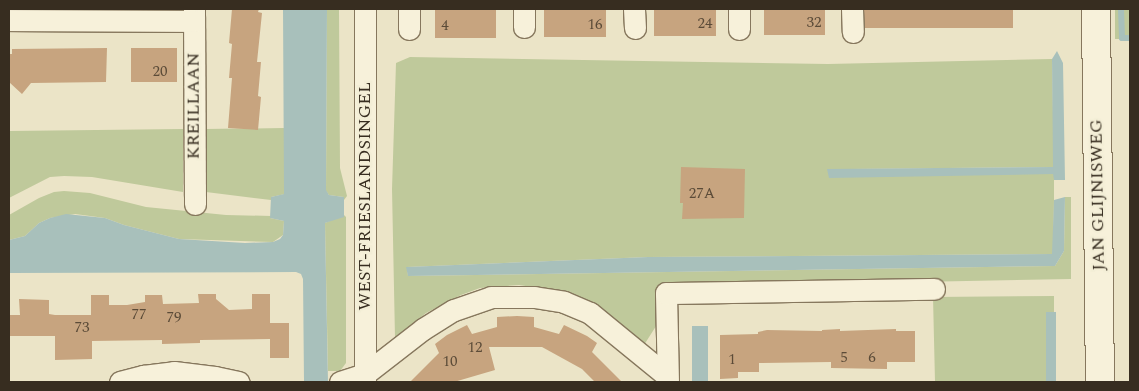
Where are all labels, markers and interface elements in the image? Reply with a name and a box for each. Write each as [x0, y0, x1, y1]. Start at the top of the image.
house number: 32 [807, 14, 821, 32]
house number: 24 [698, 15, 712, 33]
house number: 16 [588, 16, 602, 34]
house number: 4 [441, 17, 449, 35]
street label: KREILLAAN [183, 53, 205, 159]
house number: 20 [153, 63, 167, 81]
street label: WEST-FRIESLANDSINGEL [354, 82, 376, 310]
street label: JAN GLIJNISWEG [1086, 119, 1110, 271]
house number: 27A [689, 185, 715, 203]
house number: 77 [132, 306, 146, 324]
house number: 79 [167, 309, 181, 327]
house number: 73 [75, 319, 89, 337]
house number: 12 [468, 339, 482, 357]
house number: 5 [840, 349, 848, 367]
house number: 6 [868, 349, 876, 367]
house number: 1 [728, 351, 736, 369]
house number: 10 [443, 353, 457, 371]

